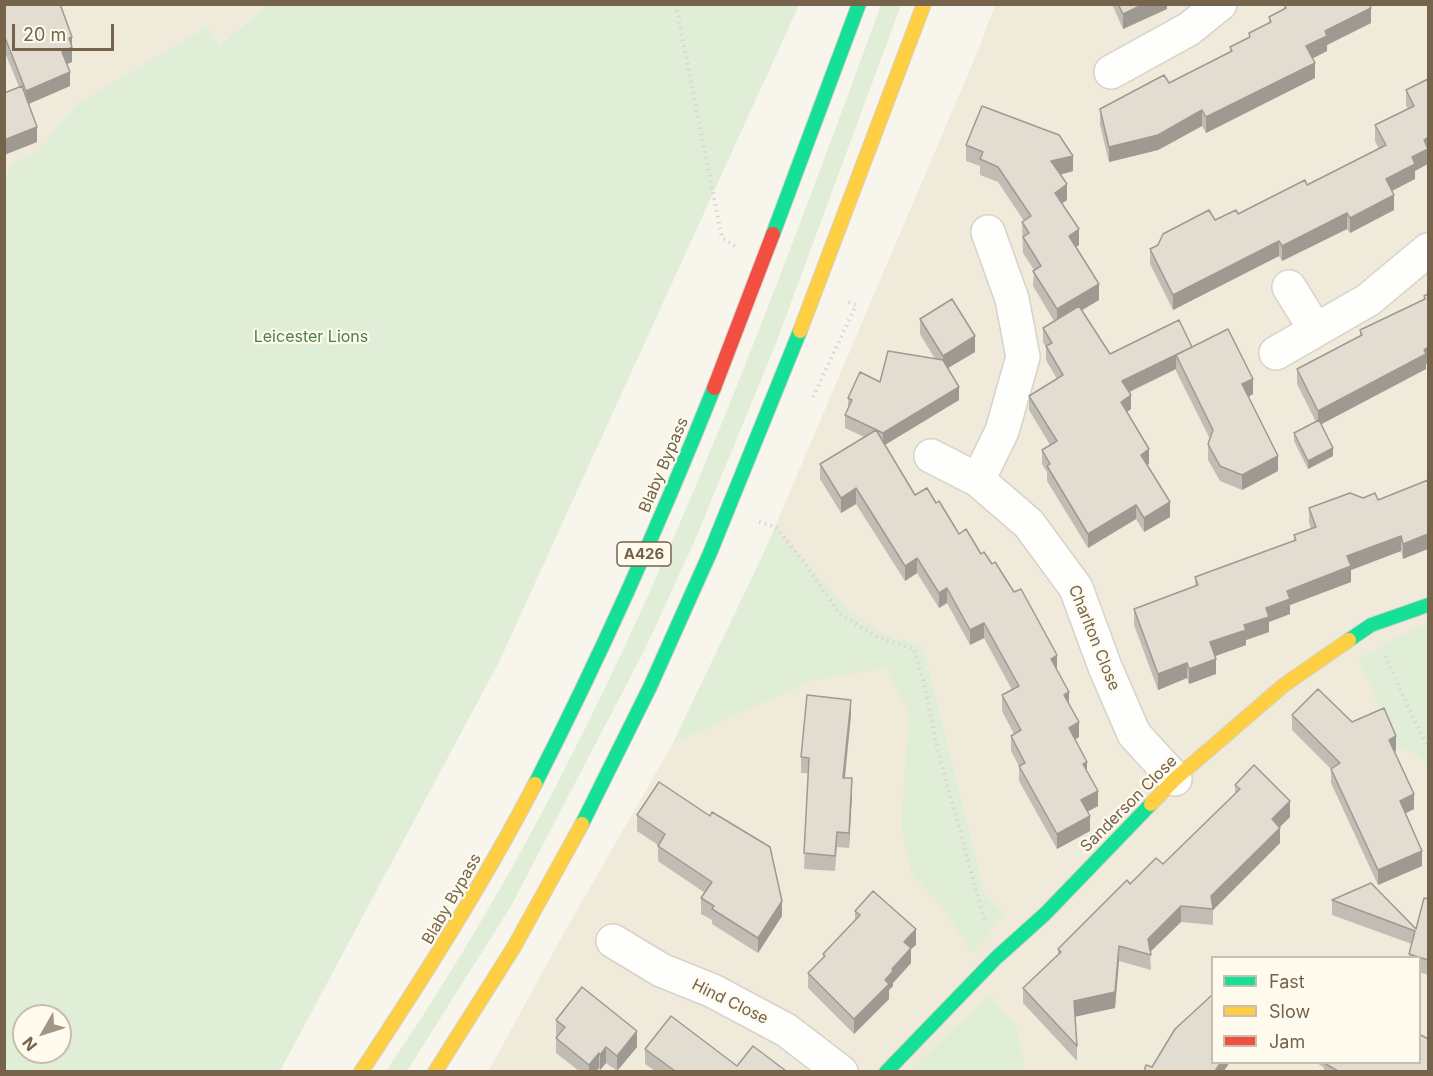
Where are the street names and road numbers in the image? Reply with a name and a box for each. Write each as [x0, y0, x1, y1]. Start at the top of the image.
street label: Blaby Bypass [635, 414, 693, 516]
road number: A426 [617, 542, 671, 566]
street label: Charlton Close [1064, 582, 1124, 694]
street label: Sanderson Close [1077, 752, 1181, 856]
street label: Blaby Bypass [418, 850, 486, 948]
street label: Hind Close [689, 975, 771, 1029]

